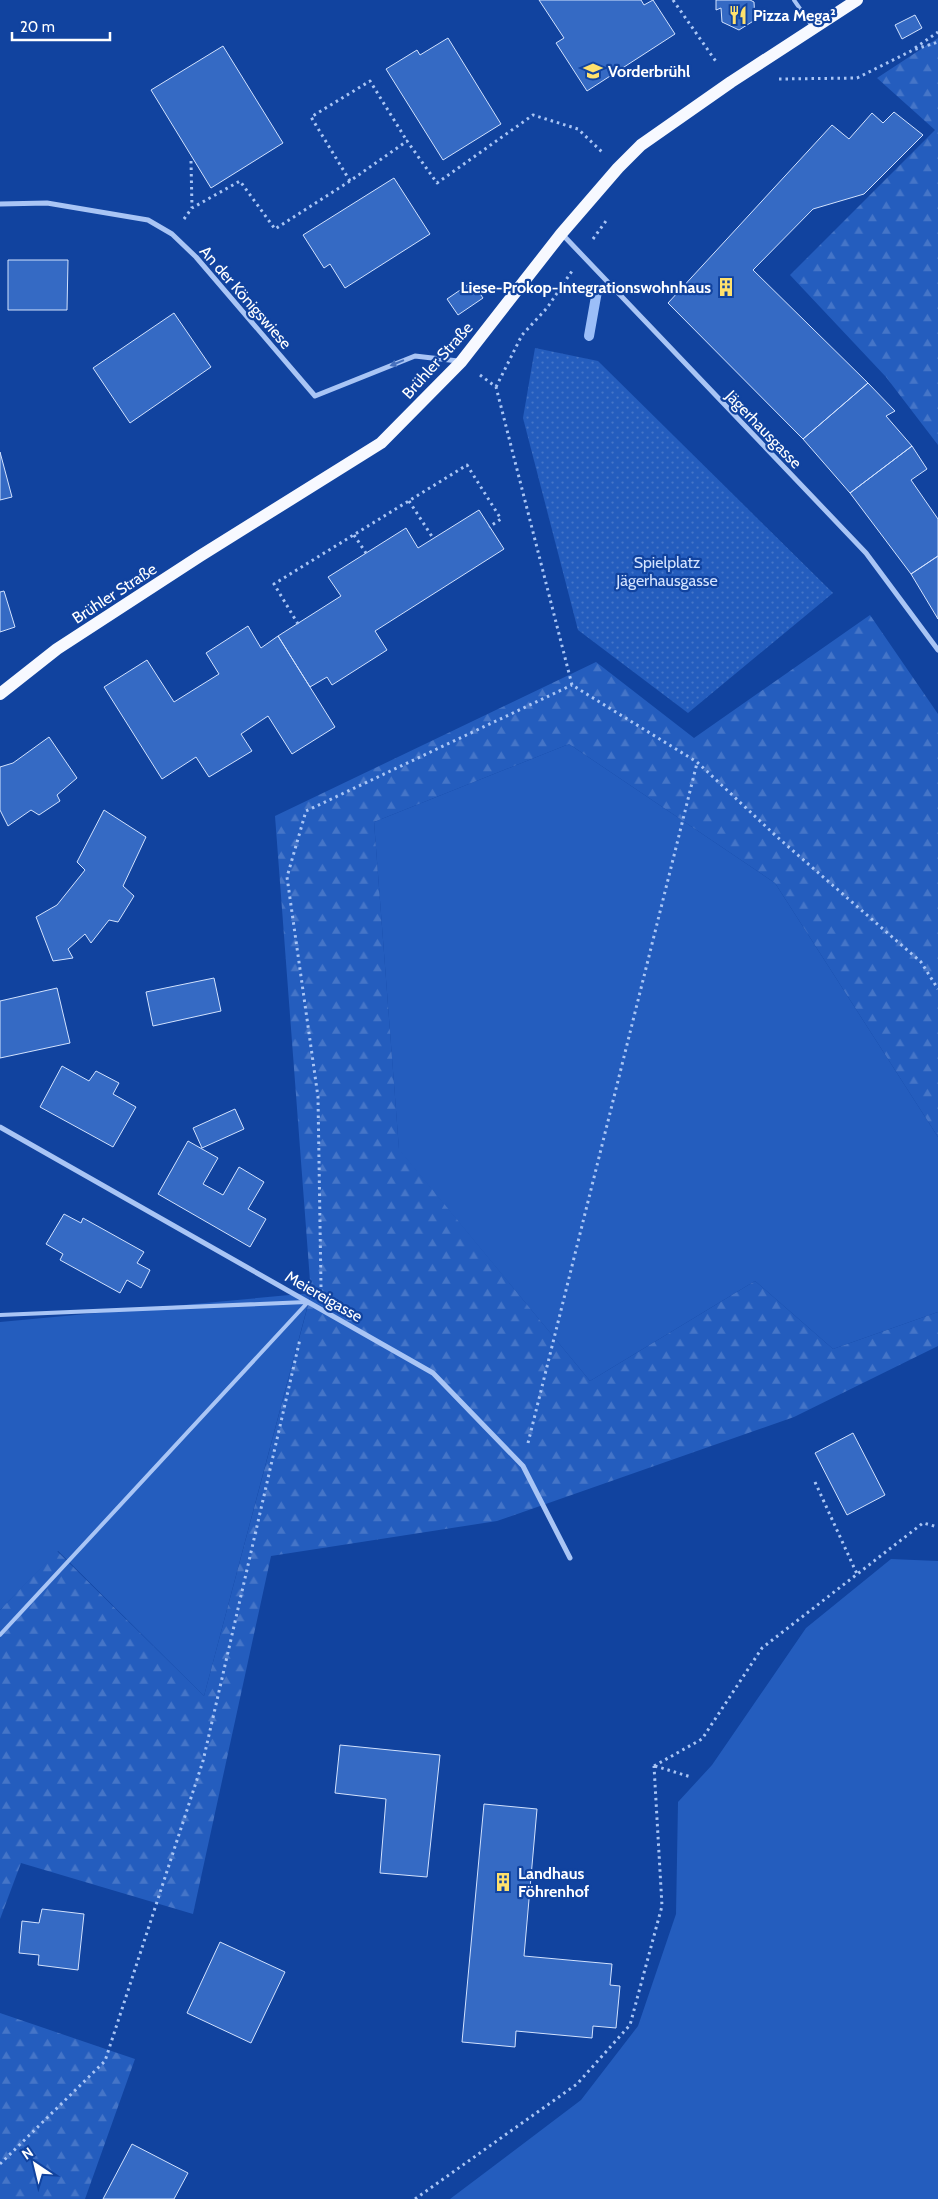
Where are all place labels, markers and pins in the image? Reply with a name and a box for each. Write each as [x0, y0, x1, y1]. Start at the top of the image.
restaurant icon: Pizza Mega² [727, 4, 749, 26]
place label: Pizza Mega² [753, 6, 836, 25]
school or university icon: Vorderbrühl [582, 60, 604, 82]
place label: Vorderbrühl [608, 62, 690, 81]
building icon: Liese-Prokop-Integrationswohnhaus [715, 276, 737, 298]
place label: Liese-Prokop-Integrationswohnhaus [461, 278, 711, 297]
place label: Landhaus Föhrenhof [518, 1864, 590, 1901]
building icon: Landhaus Föhrenhof [492, 1871, 514, 1893]

